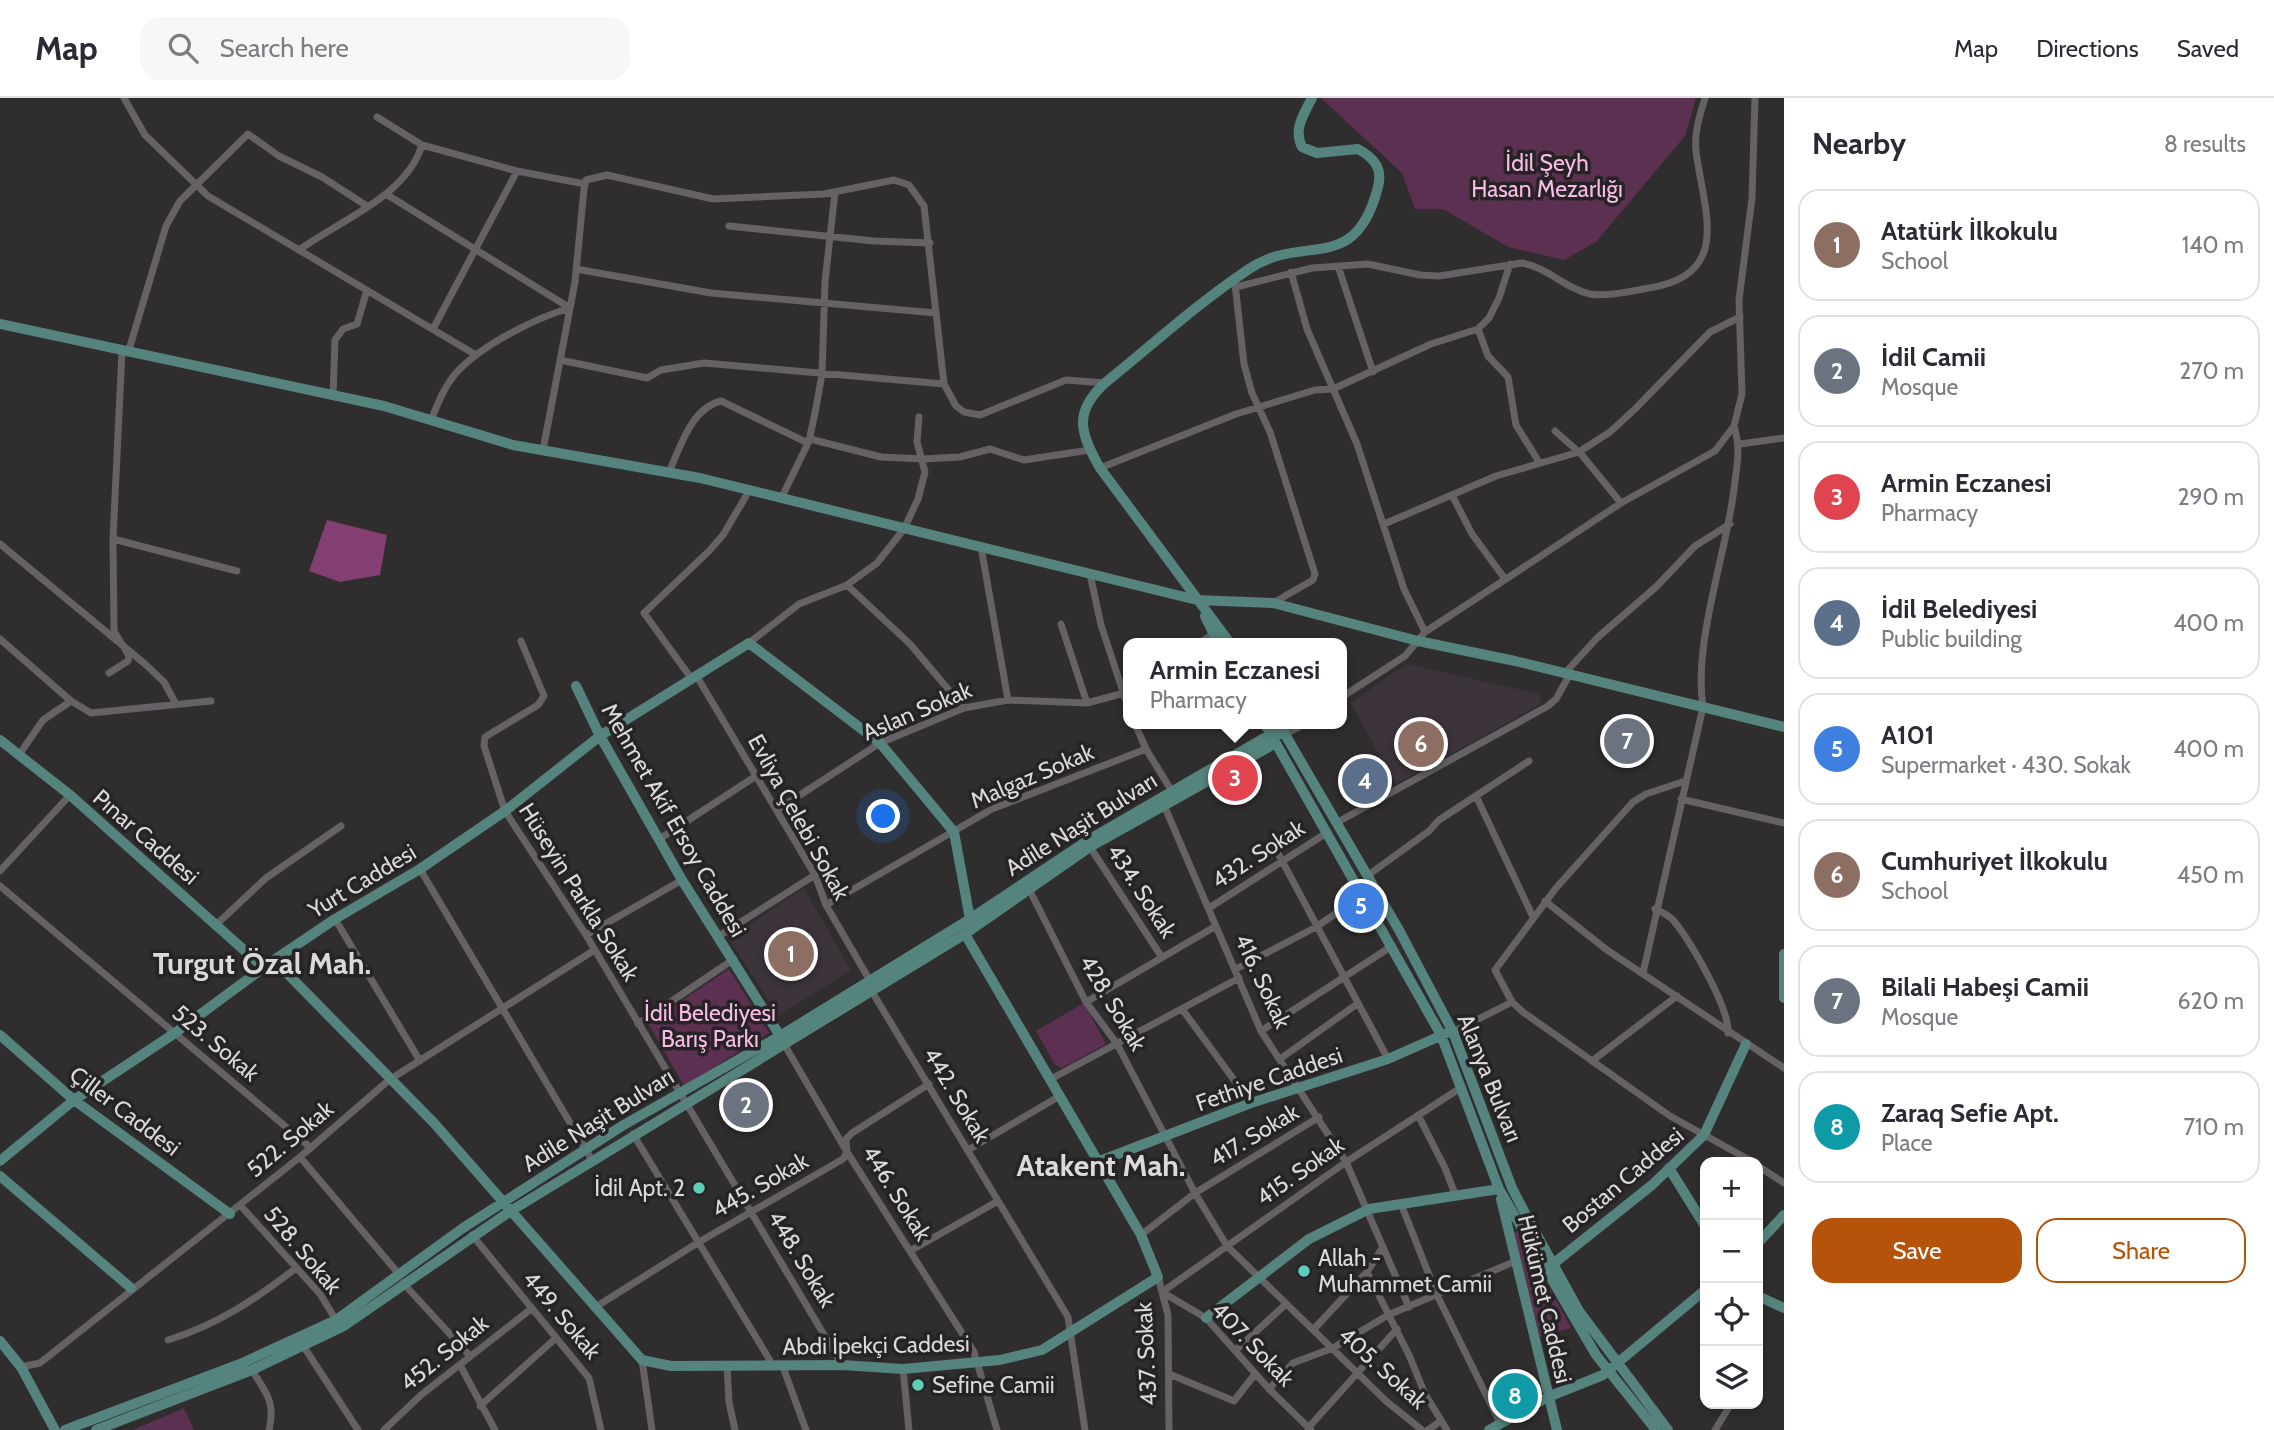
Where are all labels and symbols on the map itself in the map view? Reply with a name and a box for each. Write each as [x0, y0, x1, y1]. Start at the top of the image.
park label: İdil Şeyh Hasan Mezarlığı [1471, 149, 1623, 203]
street label: Aslan Sokak [858, 675, 976, 747]
street label: Mehmet Akif Ersoy Caddesi [596, 698, 752, 942]
pin: 7 [1604, 715, 1650, 767]
pin: 6 [1398, 718, 1444, 770]
street label: Evliya Çelebi Sokak [742, 729, 856, 905]
street label: Malgaz Sokak [966, 737, 1098, 815]
pin: 3 [1212, 752, 1258, 804]
pin: 4 [1342, 755, 1388, 807]
street label: Adile Naşit Bulvarı [1000, 766, 1162, 882]
street label: Pınar Caddesi [87, 783, 205, 891]
street label: Hüseyin Parkla Sokak [513, 798, 645, 987]
your location [866, 799, 900, 833]
street label: 432. Sokak [1206, 813, 1310, 894]
street label: Yurt Caddesi [302, 838, 421, 925]
street label: 434. Sokak [1101, 839, 1183, 944]
pin: 5 [1338, 880, 1384, 932]
pin: 1 [768, 928, 814, 980]
street label: 416. Sokak [1229, 929, 1297, 1034]
district label: Turgut Özal Mah. [153, 945, 371, 982]
street label: 428. Sokak [1073, 950, 1153, 1057]
street label: 523. Sokak [167, 999, 266, 1088]
park label: İdil Belediyesi Barış Parkı [644, 999, 776, 1053]
street label: Alanya Bulvarı [1452, 1010, 1528, 1146]
street label: Fethiye Caddesi [1192, 1041, 1346, 1117]
street label: 442. Sokak [918, 1042, 997, 1148]
street label: Çiller Caddesi [64, 1060, 186, 1162]
street label: Adile Naşit Bulvarı [517, 1062, 679, 1178]
pin: 2 [723, 1079, 769, 1131]
street label: 522. Sokak [241, 1094, 339, 1183]
street label: 417. Sokak [1204, 1097, 1304, 1173]
street label: Bostan Caddesi [1557, 1121, 1689, 1239]
street label: 415. Sokak [1251, 1130, 1350, 1211]
street label: 446. Sokak [857, 1140, 938, 1246]
street label: 445. Sokak [707, 1146, 814, 1224]
district label: Atakent Mah. [1016, 1147, 1186, 1184]
place label: İdil Apt. 2 [594, 1174, 685, 1202]
marker: İdil Apt. 2 [691, 1180, 707, 1196]
street label: 528. Sokak [258, 1200, 348, 1300]
street label: 448. Sokak [762, 1205, 842, 1313]
street label: Hükümet Caddesi [1512, 1212, 1578, 1386]
place label: Allah - Muhammet Camii [1318, 1244, 1492, 1298]
marker: Allah - Muhammet Camii [1296, 1263, 1312, 1279]
street label: 449. Sokak [517, 1265, 607, 1365]
street label: 407. Sokak [1206, 1296, 1301, 1393]
street label: 437. Sokak [1129, 1301, 1163, 1407]
street label: 452. Sokak [394, 1309, 494, 1397]
street label: 405. Sokak [1333, 1321, 1434, 1415]
street label: Abdi İpekçi Caddesi [782, 1329, 970, 1361]
pin: 8 [1492, 1370, 1538, 1422]
place label: Sefine Camii [932, 1371, 1055, 1399]
marker: Sefine Camii [910, 1377, 926, 1393]

